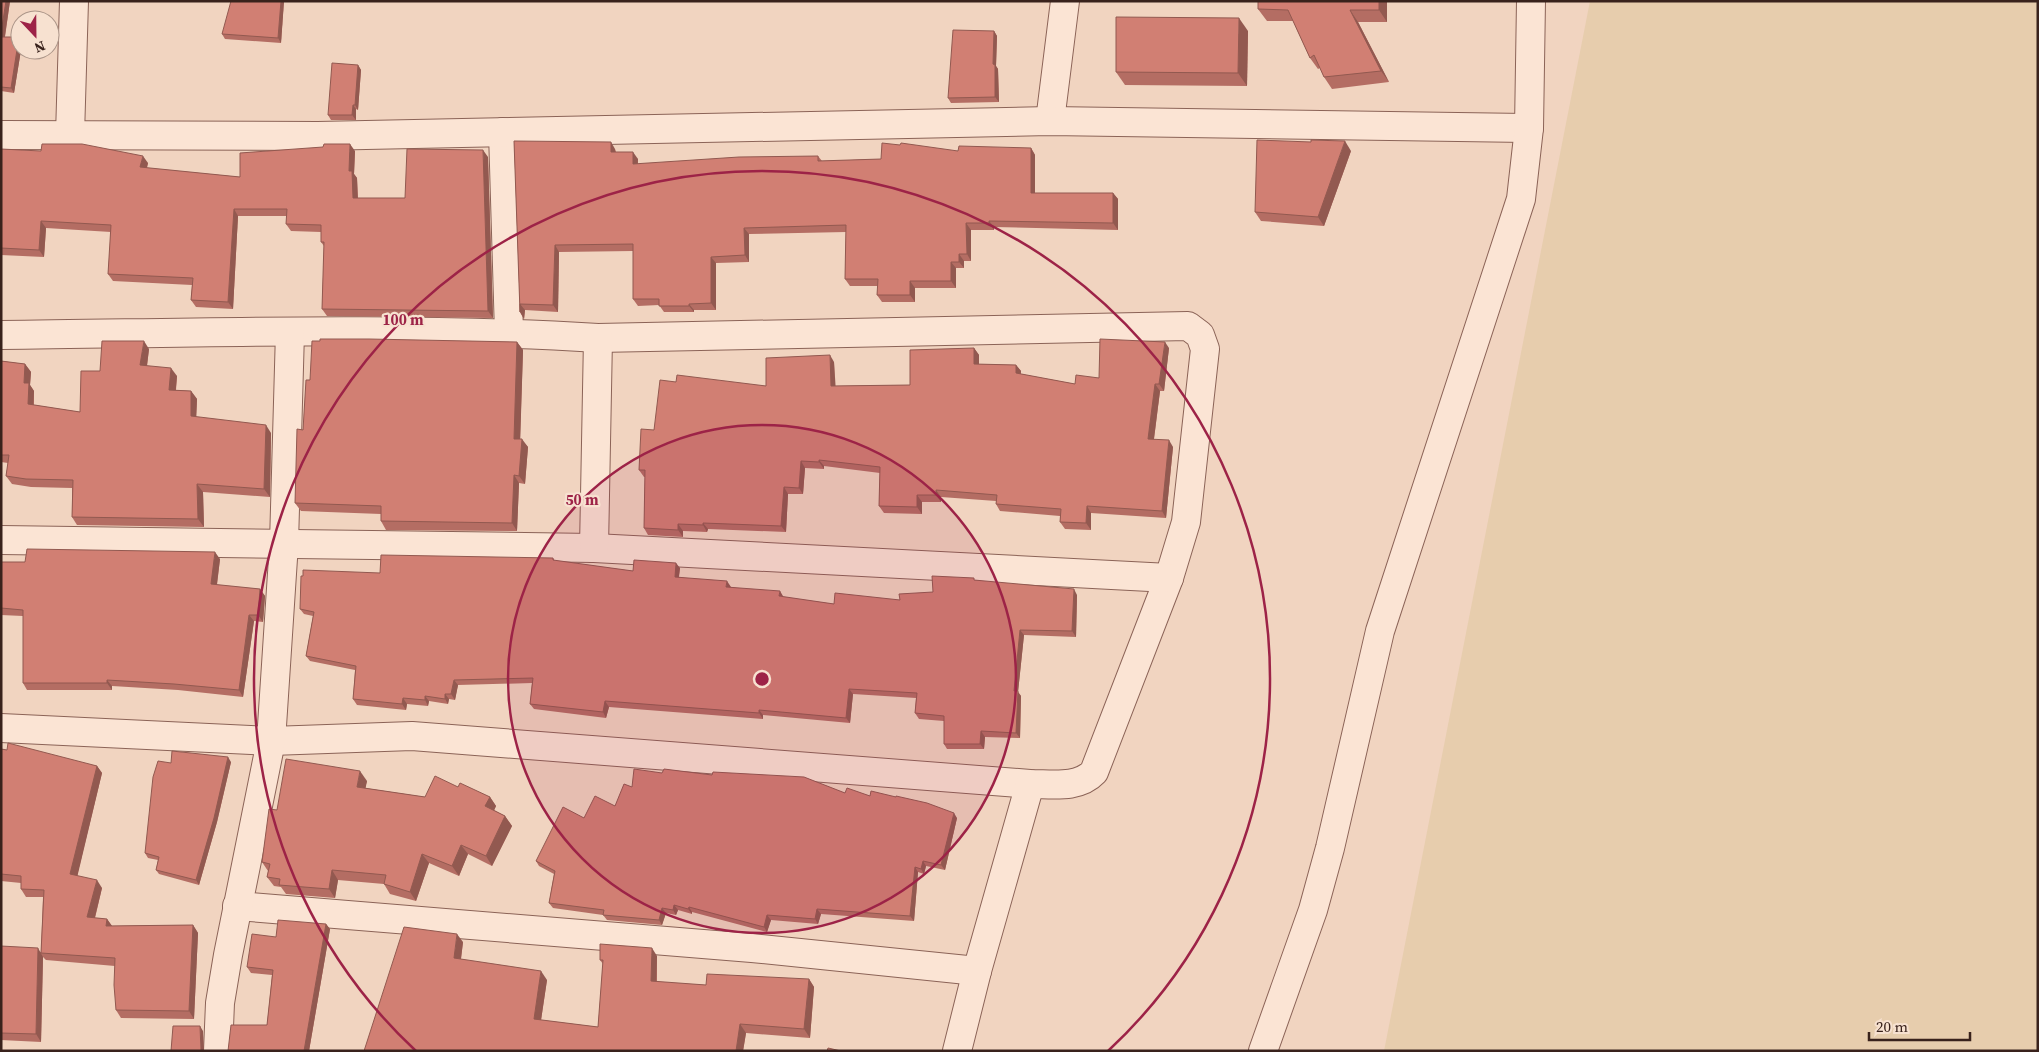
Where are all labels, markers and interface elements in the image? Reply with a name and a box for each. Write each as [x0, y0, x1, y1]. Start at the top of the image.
north arrow [10, 10, 60, 60]
text: N [31, 36, 48, 58]
text: 100 m [382, 309, 424, 330]
text: 50 m [565, 489, 599, 510]
centre of rings [753, 670, 771, 688]
scale bar [1869, 1010, 1970, 1042]
text: 20 m [1876, 1016, 1908, 1037]

